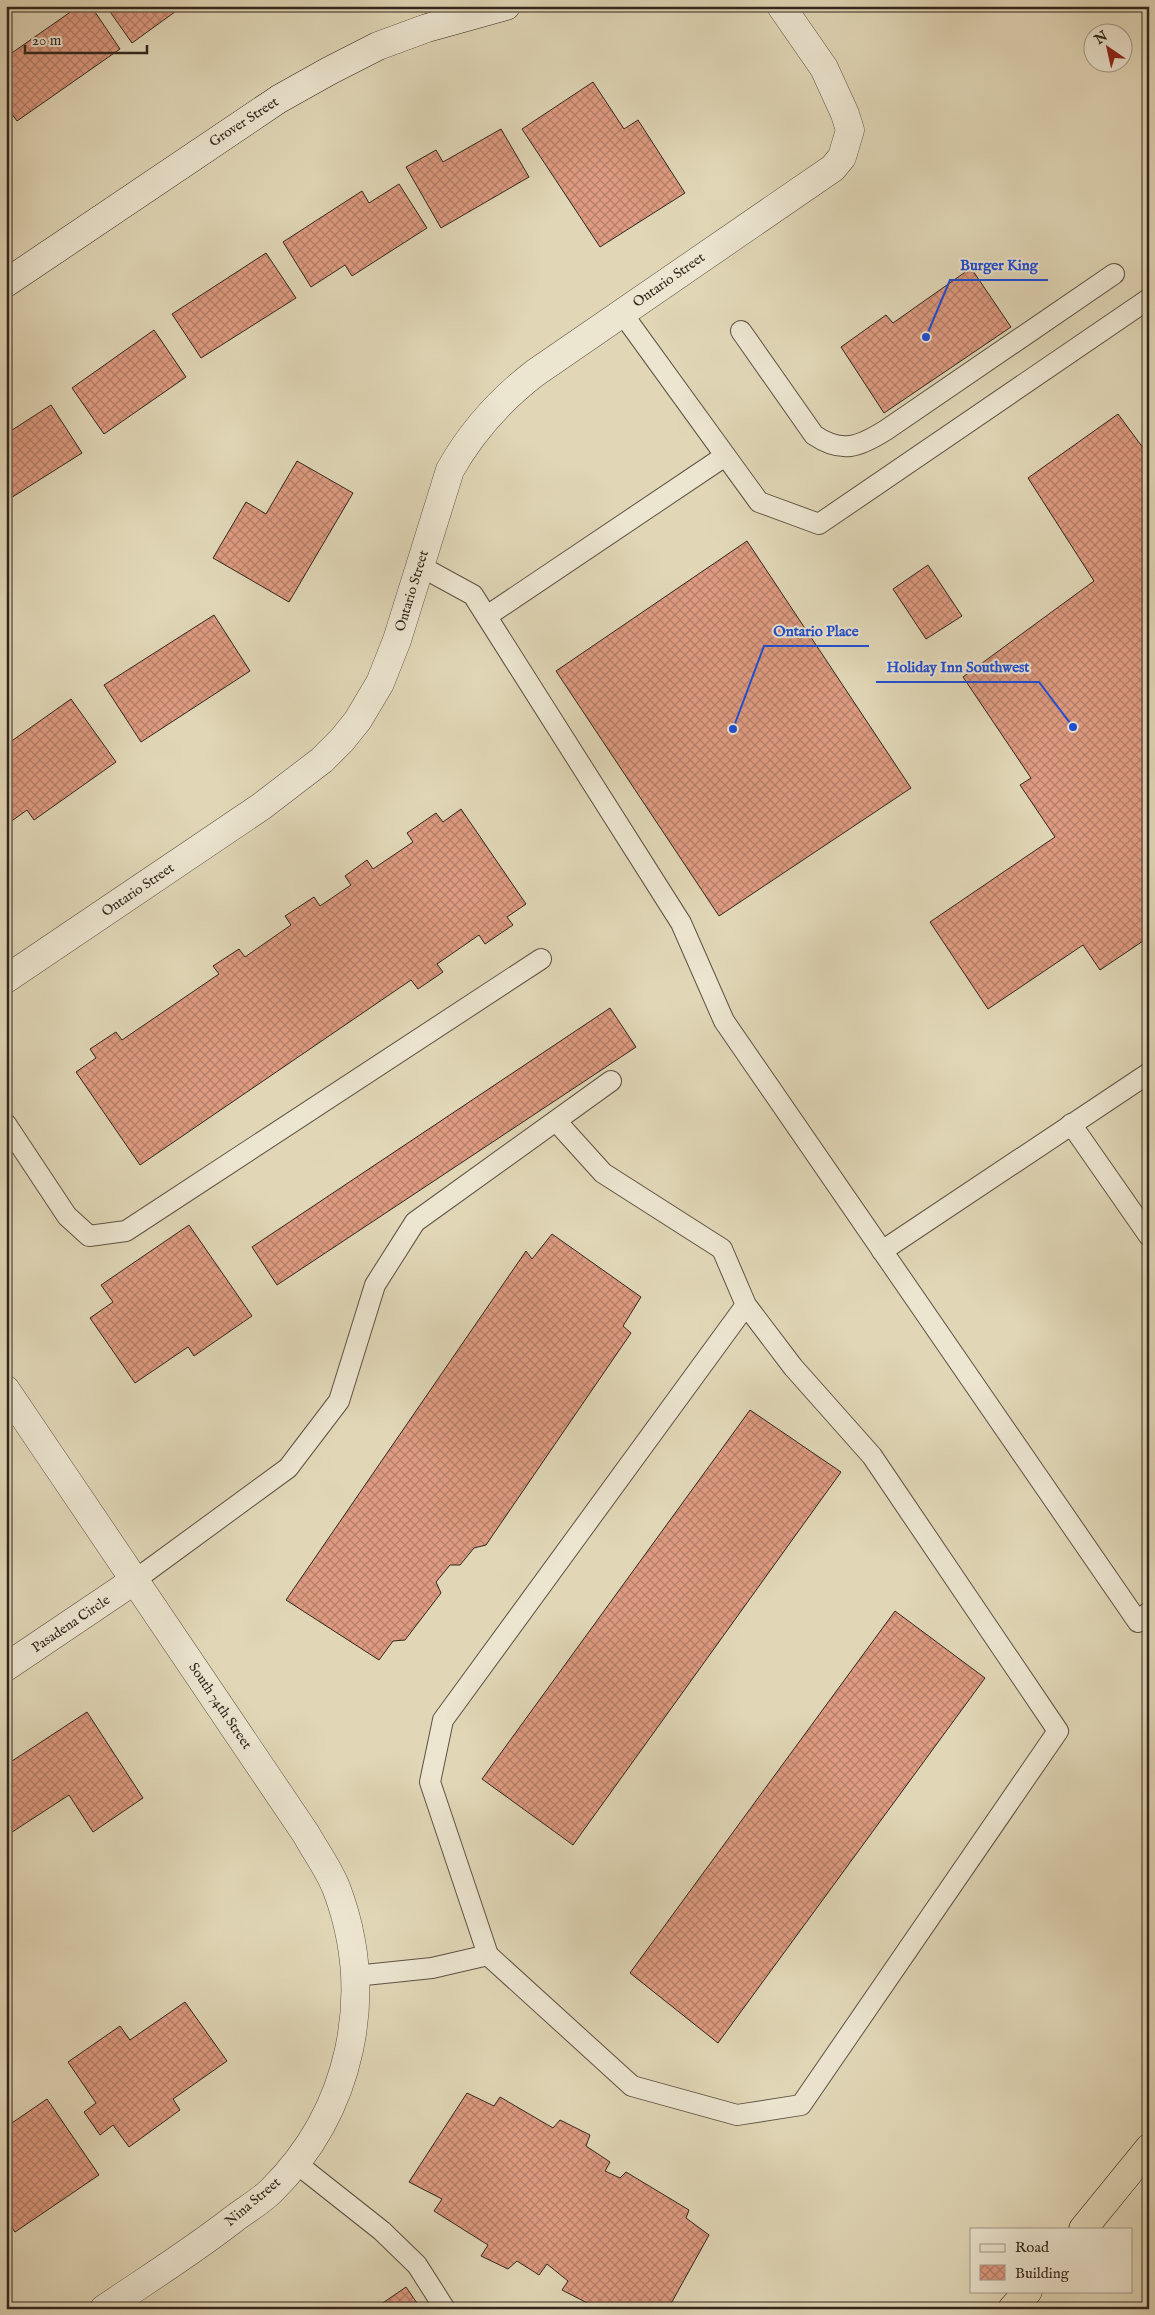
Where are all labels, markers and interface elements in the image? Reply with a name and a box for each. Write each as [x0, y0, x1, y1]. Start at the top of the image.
scale bar [25, 22, 148, 54]
north arrow [1082, 22, 1132, 72]
text: N [1090, 27, 1111, 49]
text: 20 m [32, 31, 62, 50]
street label: Grover Street [206, 93, 282, 151]
street label: Ontario Street [629, 248, 709, 311]
callout: Burger King [950, 250, 1048, 280]
text: Burger King [960, 256, 1039, 275]
street label: Ontario Street [391, 548, 433, 634]
callout: Ontario Place [764, 616, 869, 646]
text: Ontario Place [773, 622, 859, 641]
callout: Holiday Inn Southwest [876, 652, 1039, 682]
text: Holiday Inn Southwest [887, 658, 1030, 677]
street label: Ontario Street [98, 859, 178, 921]
street label: Pasadena Circle [28, 1591, 114, 1657]
street label: South 74th Street [184, 1659, 256, 1753]
street label: Nina Street [222, 2173, 285, 2230]
legend [970, 2228, 1132, 2292]
text: Road [1015, 2238, 1050, 2257]
text: Building [1015, 2264, 1070, 2283]

